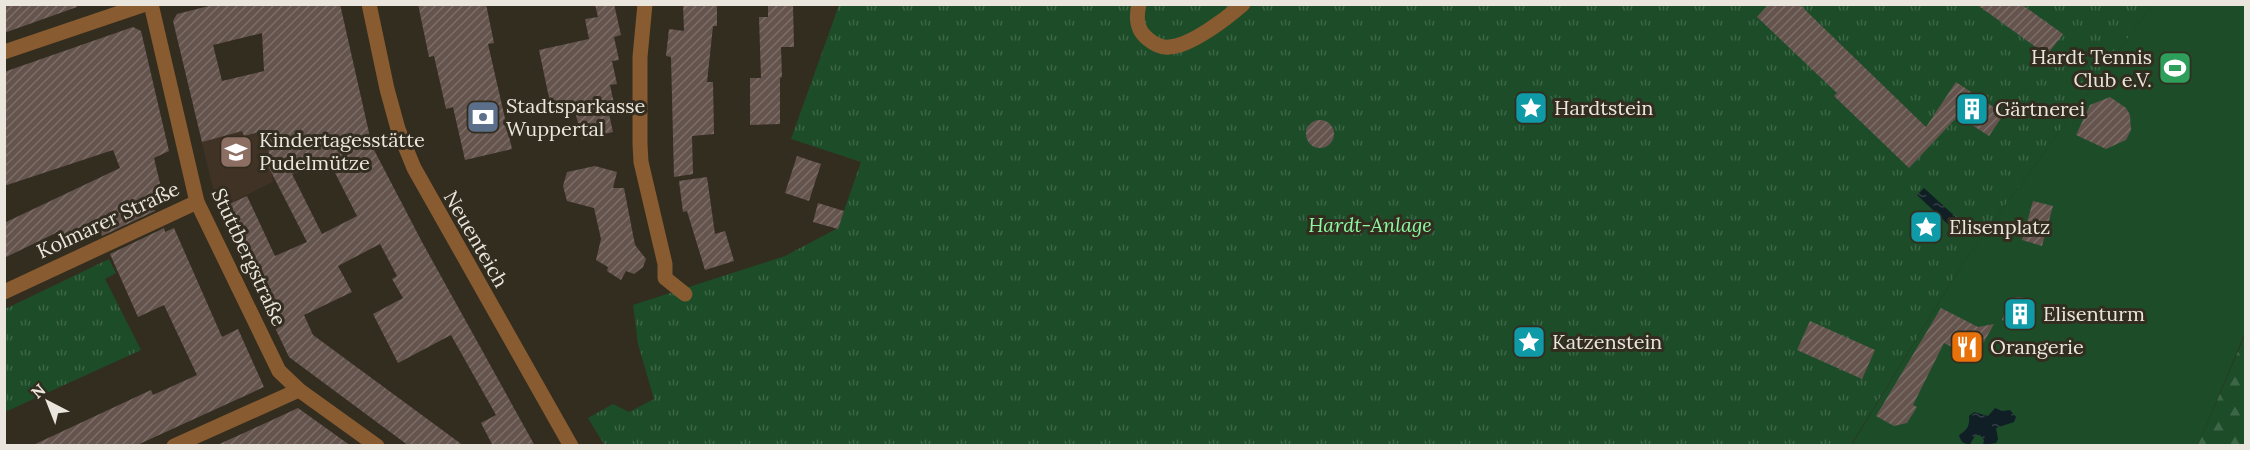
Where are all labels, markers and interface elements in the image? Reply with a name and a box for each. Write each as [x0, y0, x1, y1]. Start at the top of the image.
place label: Hardt Tennis Club e.V. [2031, 44, 2152, 92]
sports icon: Hardt Tennis Club e.V. [2157, 50, 2193, 86]
place icon: Hardtstein [1513, 90, 1549, 126]
building icon: Gärtnerei [1954, 91, 1990, 127]
place label: Stadtsparkasse Wuppertal [506, 93, 646, 141]
place label: Hardtstein [1554, 95, 1653, 120]
place label: Gärtnerei [1995, 96, 2085, 121]
bank icon: Stadtsparkasse Wuppertal [465, 99, 501, 135]
place label: Kindertagesstätte Pudelmütze [259, 127, 425, 175]
school or university icon: Kindertagesstätte Pudelmütze [218, 134, 254, 170]
street label: Kolmarer Straße [33, 176, 183, 263]
street label: Stuttbergstraße [207, 184, 292, 330]
street label: Neuenteich [439, 186, 514, 292]
place icon: Elisenplatz [1908, 209, 1944, 245]
park label: Hardt-Anlage [1308, 212, 1432, 237]
place label: Elisenplatz [1949, 214, 2050, 239]
building icon: Elisenturm [2002, 296, 2038, 332]
place label: Elisenturm [2043, 301, 2145, 326]
place icon: Katzenstein [1511, 324, 1547, 360]
place label: Katzenstein [1552, 329, 1662, 354]
restaurant icon: Orangerie [1949, 329, 1985, 365]
place label: Orangerie [1990, 334, 2084, 359]
north arrow [18, 372, 78, 432]
text: N [27, 379, 49, 402]

